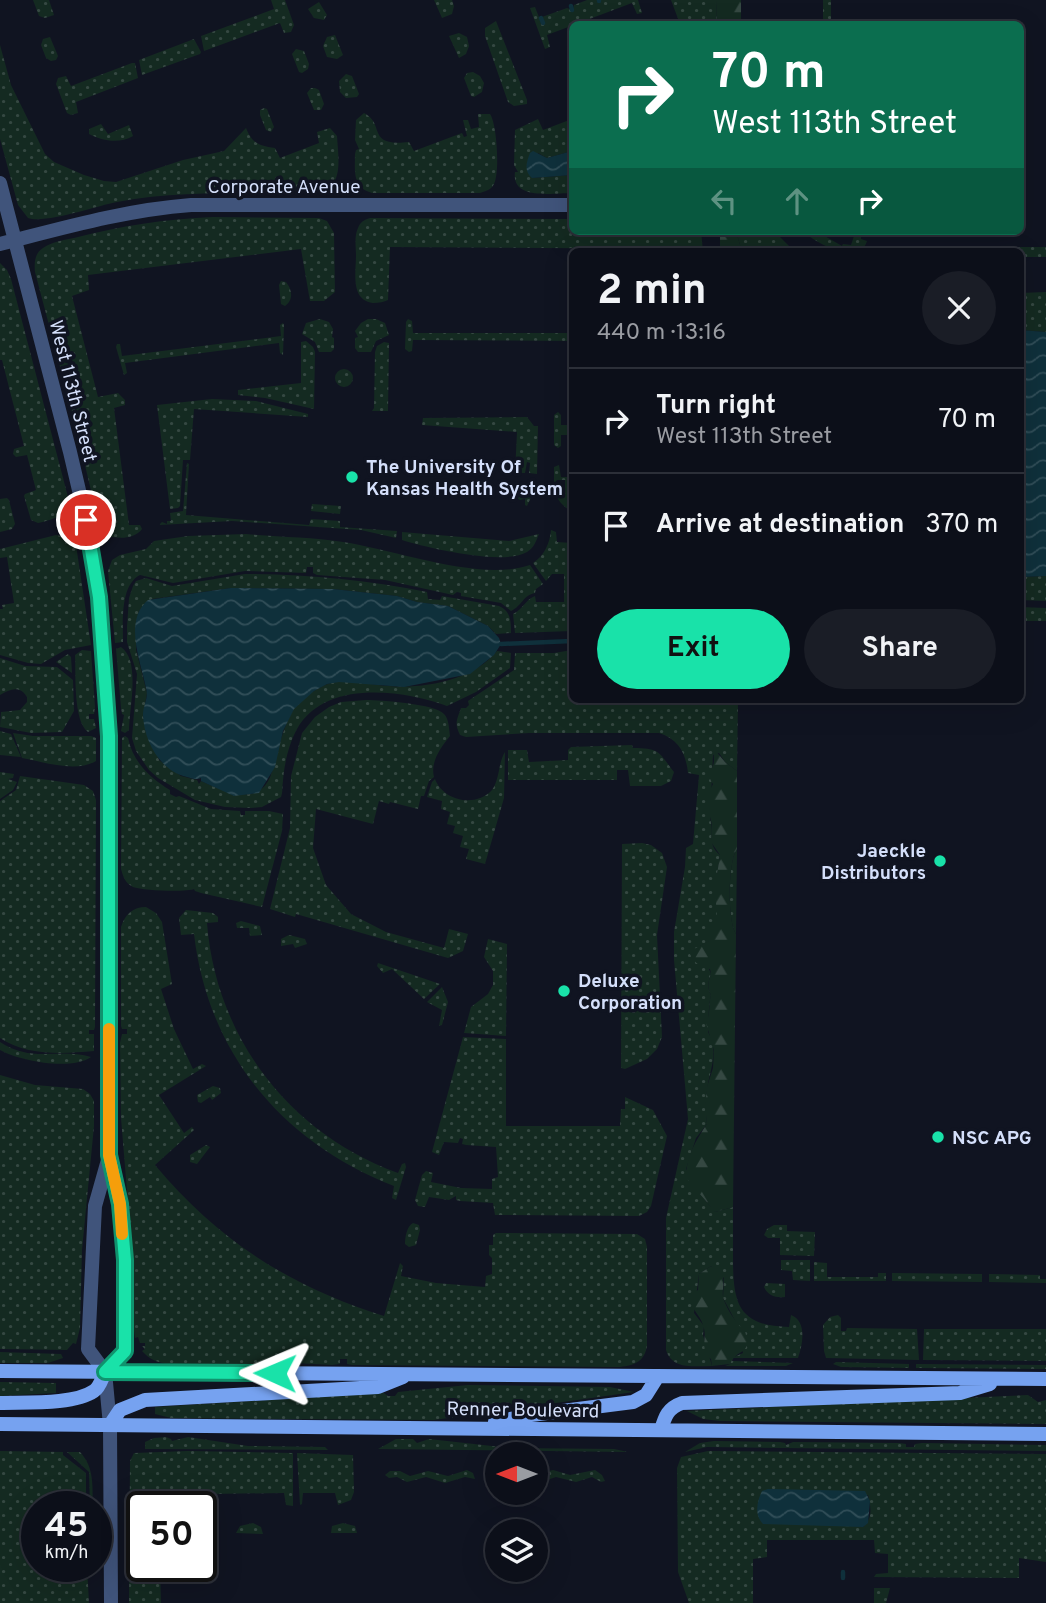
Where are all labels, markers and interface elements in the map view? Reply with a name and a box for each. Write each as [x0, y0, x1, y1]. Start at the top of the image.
text: 70 m [712, 44, 826, 106]
icon: right [597, 49, 688, 140]
text: West 113th Street [712, 105, 957, 145]
street label: Corporate Avenue [208, 176, 360, 200]
icon: left [705, 182, 743, 220]
icon: ahead [778, 182, 816, 220]
icon: right [851, 182, 889, 220]
text: 2 min [597, 266, 707, 319]
button: close [922, 271, 996, 345]
street label: West 113th Street [43, 318, 101, 465]
text: 440 m · 13:16 [597, 319, 726, 348]
text: Turn right [656, 390, 776, 423]
icon: right [597, 402, 635, 440]
text: 70 m [938, 404, 996, 437]
text: West 113th Street [656, 423, 832, 452]
place label: The University Of Kansas Health System [366, 456, 563, 502]
marker: The University Of Kansas Health System [344, 469, 360, 485]
pin [56, 490, 116, 550]
icon: arrive [67, 501, 105, 539]
icon: arrive [597, 507, 635, 545]
text: Arrive at destination [656, 509, 904, 542]
text: 370 m [925, 509, 998, 542]
button: Exit [597, 609, 790, 689]
button: Share [804, 609, 996, 689]
place label: Jaeckle Distributors [821, 840, 926, 886]
marker: Jaeckle Distributors [932, 853, 948, 869]
place label: Deluxe Corporation [578, 970, 682, 1016]
marker: Deluxe Corporation [556, 983, 572, 999]
place label: NSC APG [952, 1127, 1032, 1151]
marker: NSC APG [930, 1129, 946, 1145]
position arrow [238, 1336, 312, 1410]
street label: Renner Boulevard [446, 1398, 600, 1424]
north arrow [485, 1442, 548, 1505]
map controls [485, 1442, 548, 1582]
speed limit sign: 50 [126, 1491, 217, 1582]
text: 45 [45, 1505, 88, 1549]
button: layers [485, 1519, 548, 1582]
text: km/h [45, 1542, 88, 1565]

